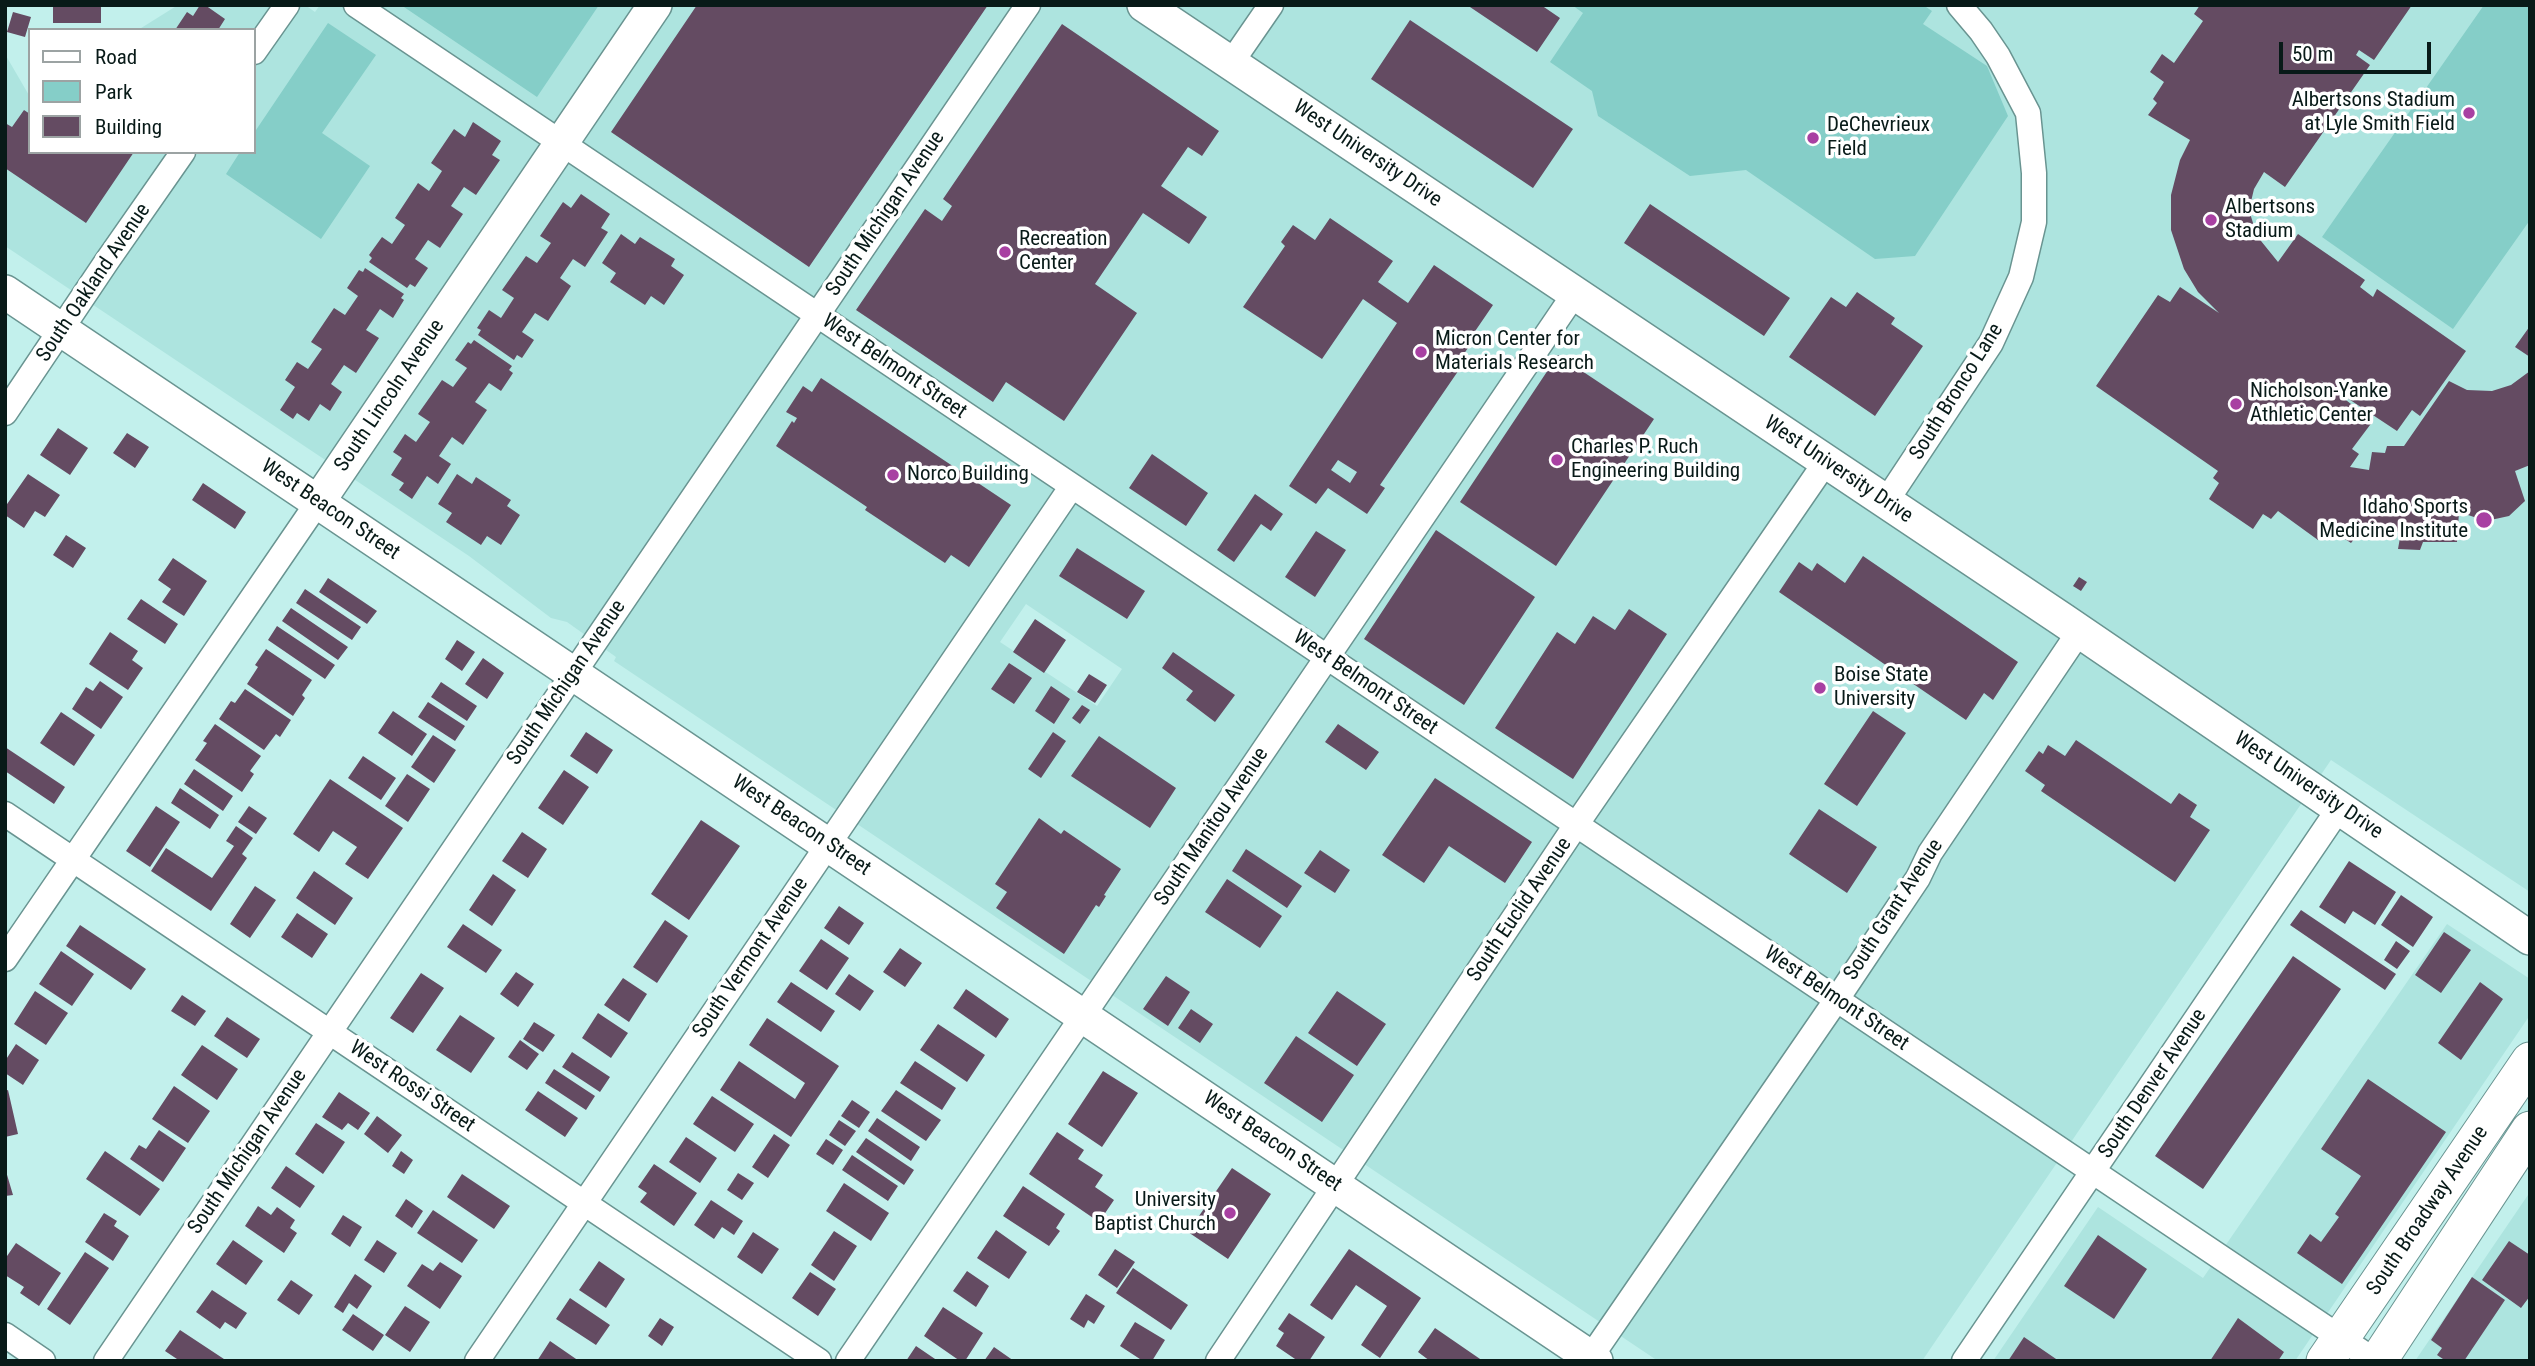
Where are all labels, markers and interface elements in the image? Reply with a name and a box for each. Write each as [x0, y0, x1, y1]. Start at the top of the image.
legend [28, 28, 256, 154]
scale bar [2283, 28, 2435, 72]
text: 50 m [2292, 42, 2333, 66]
text: Road [95, 45, 137, 69]
text: Park [95, 80, 132, 104]
place label: Albertsons Stadium at Lyle Smith Field [2292, 88, 2455, 138]
street label: West University Drive [1288, 95, 1446, 213]
marker: Albertsons Stadium at Lyle Smith Field [2461, 105, 2477, 121]
place label: DeChevrieux Field [1827, 113, 1930, 163]
text: Building [95, 115, 162, 139]
street label: South Michigan Avenue [821, 127, 951, 301]
marker: DeChevrieux Field [1805, 130, 1821, 146]
place label: Albertsons Stadium [2225, 195, 2315, 245]
street label: South Oakland Avenue [32, 199, 156, 367]
marker: Albertsons Stadium [2203, 212, 2219, 228]
place label: Recreation Center [1019, 227, 1108, 277]
marker: Recreation Center [997, 244, 1013, 260]
street label: West Belmont Street [817, 309, 971, 425]
street label: South Lincoln Avenue [330, 315, 450, 477]
street label: South Bronco Lane [1905, 319, 2009, 465]
place label: Micron Center for Materials Research [1435, 327, 1594, 377]
marker: Micron Center for Materials Research [1413, 344, 1429, 360]
place label: Nicholson-Yanke Athletic Center [2250, 379, 2388, 429]
marker: Nicholson-Yanke Athletic Center [2228, 396, 2244, 412]
street label: West University Drive [1759, 411, 1917, 529]
place label: Charles P. Ruch Engineering Building [1571, 435, 1740, 485]
marker: Charles P. Ruch Engineering Building [1549, 452, 1565, 468]
street label: West Beacon Street [256, 454, 404, 566]
place label: Norco Building [907, 462, 1029, 488]
marker: Norco Building [885, 467, 901, 483]
place label: Idaho Sports Medicine Institute [2319, 495, 2468, 545]
marker: Idaho Sports Medicine Institute [2474, 510, 2494, 530]
street label: South Michigan Avenue [502, 596, 632, 770]
street label: West Belmont Street [1288, 625, 1442, 741]
place label: Boise State University [1834, 663, 1928, 713]
marker: Boise State University [1812, 680, 1828, 696]
street label: West University Drive [2229, 727, 2387, 845]
street label: South Manitou Avenue [1150, 743, 1274, 911]
street label: West Beacon Street [727, 770, 875, 882]
street label: South Euclid Avenue [1463, 833, 1577, 987]
street label: South Grant Avenue [1839, 835, 1949, 985]
street label: South Vermont Avenue [688, 873, 814, 1043]
street label: West Belmont Street [1759, 941, 1913, 1057]
street label: South Denver Avenue [2094, 1004, 2212, 1164]
street label: West Rossi Street [345, 1036, 479, 1138]
street label: South Michigan Avenue [183, 1065, 313, 1239]
street label: West Beacon Street [1198, 1086, 1346, 1198]
street label: South Broadway Avenue [2362, 1121, 2494, 1301]
place label: University Baptist Church [1094, 1188, 1216, 1238]
marker: University Baptist Church [1222, 1205, 1238, 1221]

